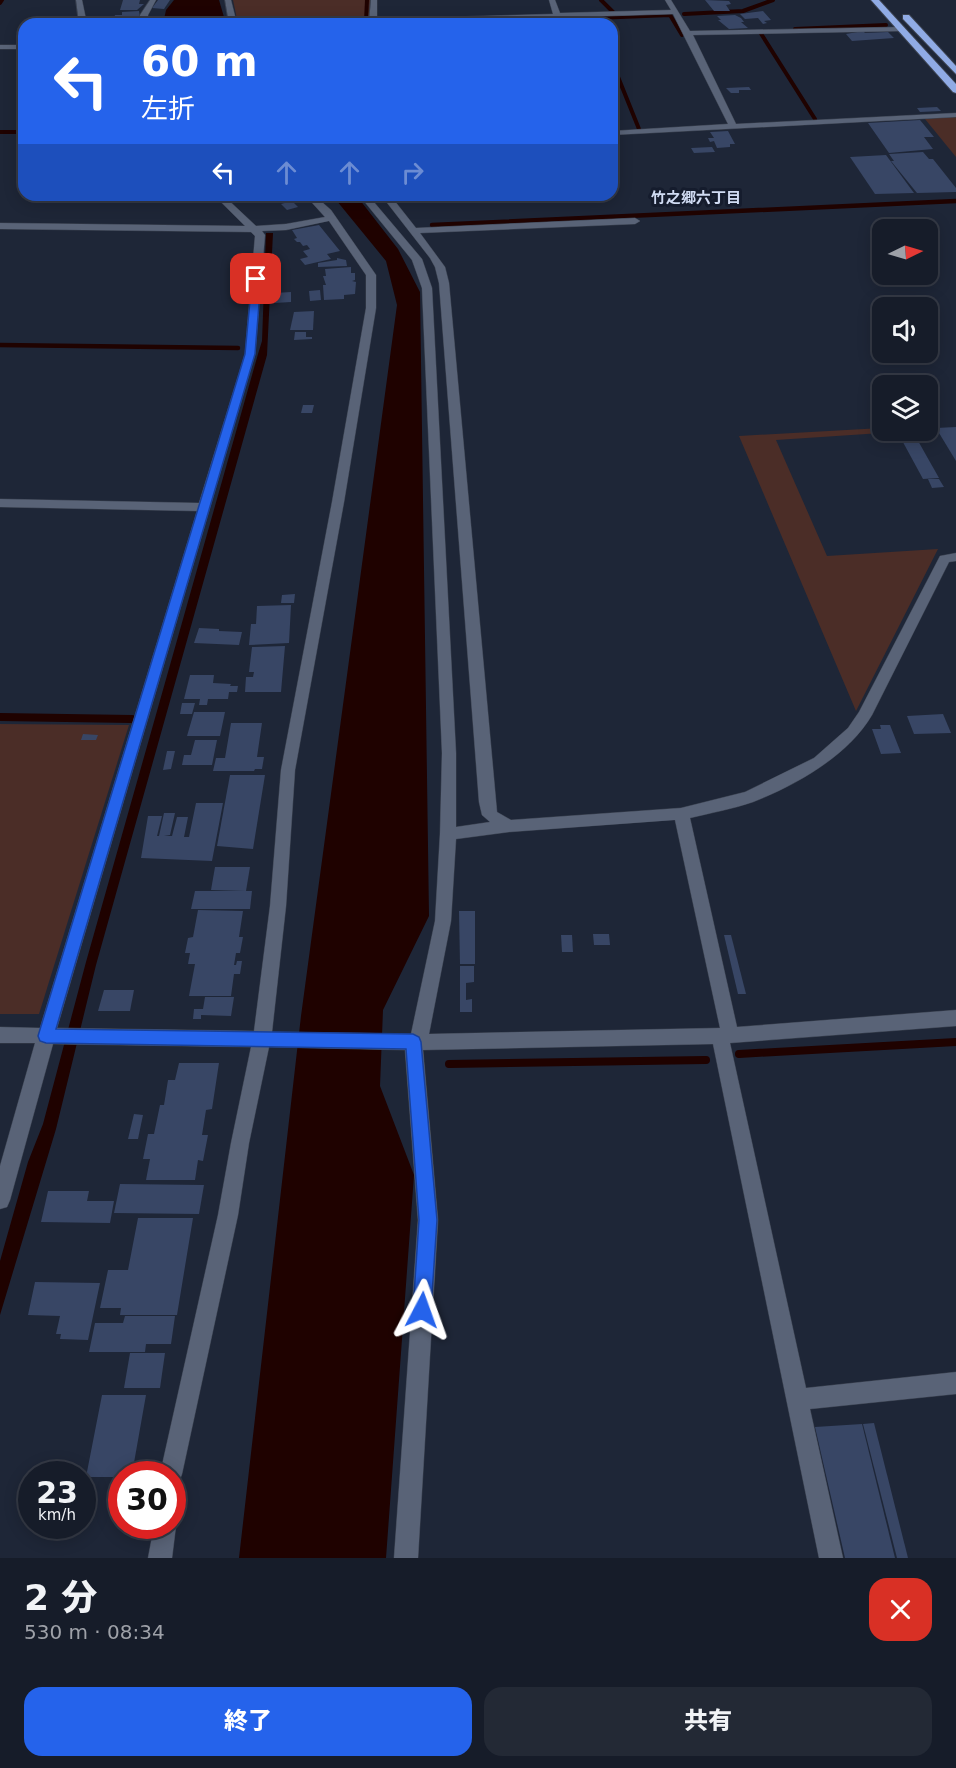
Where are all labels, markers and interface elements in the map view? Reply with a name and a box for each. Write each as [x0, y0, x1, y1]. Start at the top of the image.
text: 60 m [141, 37, 258, 86]
icon: left [42, 42, 120, 120]
text: 左折 [141, 93, 195, 124]
icon: left [207, 156, 240, 189]
icon: ahead [270, 156, 303, 189]
icon: ahead [333, 156, 366, 189]
icon: right [396, 156, 429, 189]
district label: 竹之郷六丁目 [651, 189, 741, 207]
north arrow [872, 219, 938, 285]
map controls [872, 219, 938, 441]
pin [230, 253, 281, 304]
icon: arrive [239, 262, 272, 295]
button: sound [872, 297, 938, 363]
button: layers [872, 375, 938, 441]
position arrow [390, 1278, 454, 1342]
speed limit sign: 30 [108, 1461, 186, 1539]
text: 23 [36, 1475, 78, 1510]
text: km/h [38, 1506, 76, 1524]
text: 2 分 [24, 1577, 98, 1618]
button: close [869, 1578, 932, 1641]
text: 530 m · 08:34 [24, 1620, 165, 1644]
button: 終了 [24, 1687, 472, 1756]
button: 共有 [484, 1687, 932, 1756]

